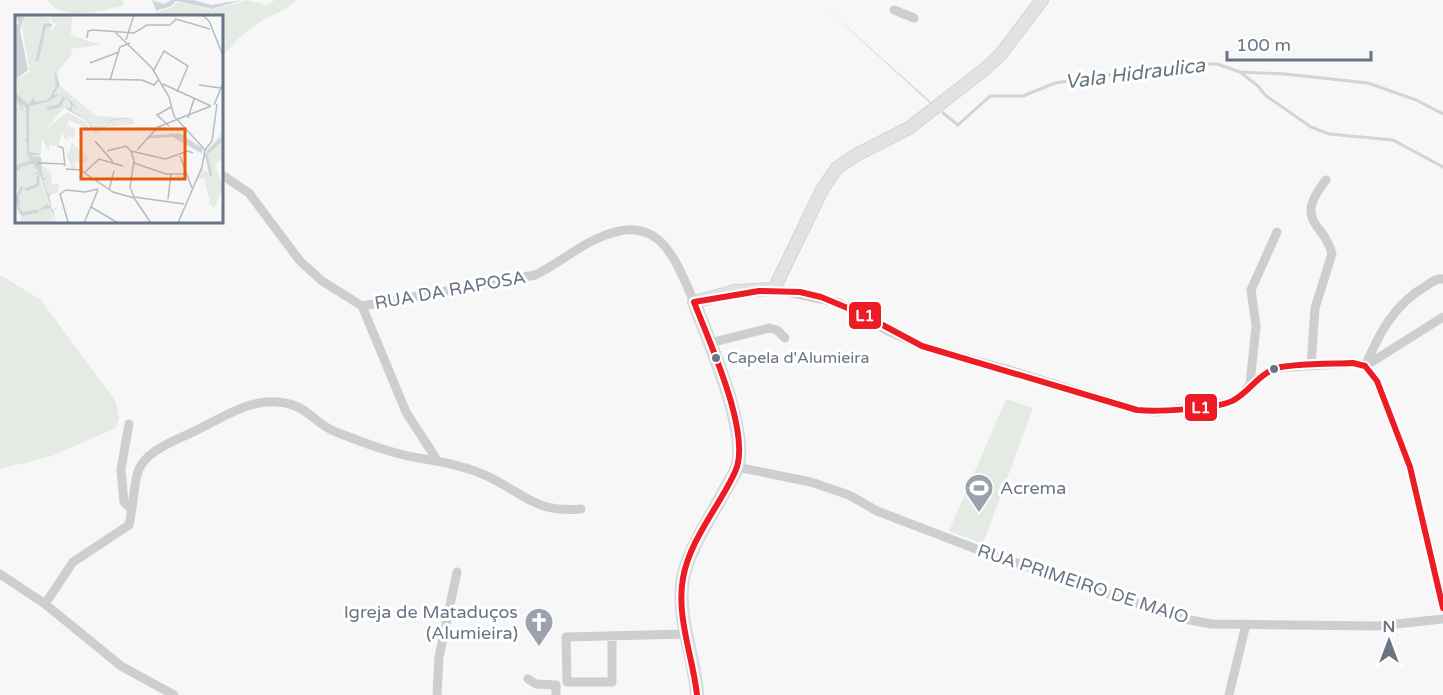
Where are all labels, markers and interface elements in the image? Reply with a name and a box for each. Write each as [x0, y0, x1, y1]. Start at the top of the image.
inset map [15, 15, 224, 224]
scale bar [1227, 24, 1371, 62]
text: 100 m [1236, 34, 1291, 56]
water label: Vala Hidraulica [1064, 53, 1207, 94]
street label: RUA DA RAPOSA [373, 266, 527, 314]
line badge: L1 [848, 301, 882, 330]
text: L1 [855, 306, 875, 326]
place label: Capela d'Alumieira [727, 348, 869, 368]
marker: Capela d'Alumieira [710, 352, 722, 364]
unlabelled marker [1268, 363, 1280, 375]
line badge: L1 [1184, 393, 1218, 422]
text: L1 [1191, 398, 1211, 418]
sports icon: Acrema [963, 472, 995, 514]
place label: Acrema [1000, 477, 1066, 499]
street label: RUA PRIMEIRO DE MAIO [975, 539, 1191, 629]
place label: Igreja de Mataduços (Alumieira) [344, 601, 518, 644]
church icon: Igreja de Mataduços (Alumieira) [523, 606, 555, 648]
north arrow [1359, 611, 1419, 671]
text: N [1383, 617, 1395, 637]

